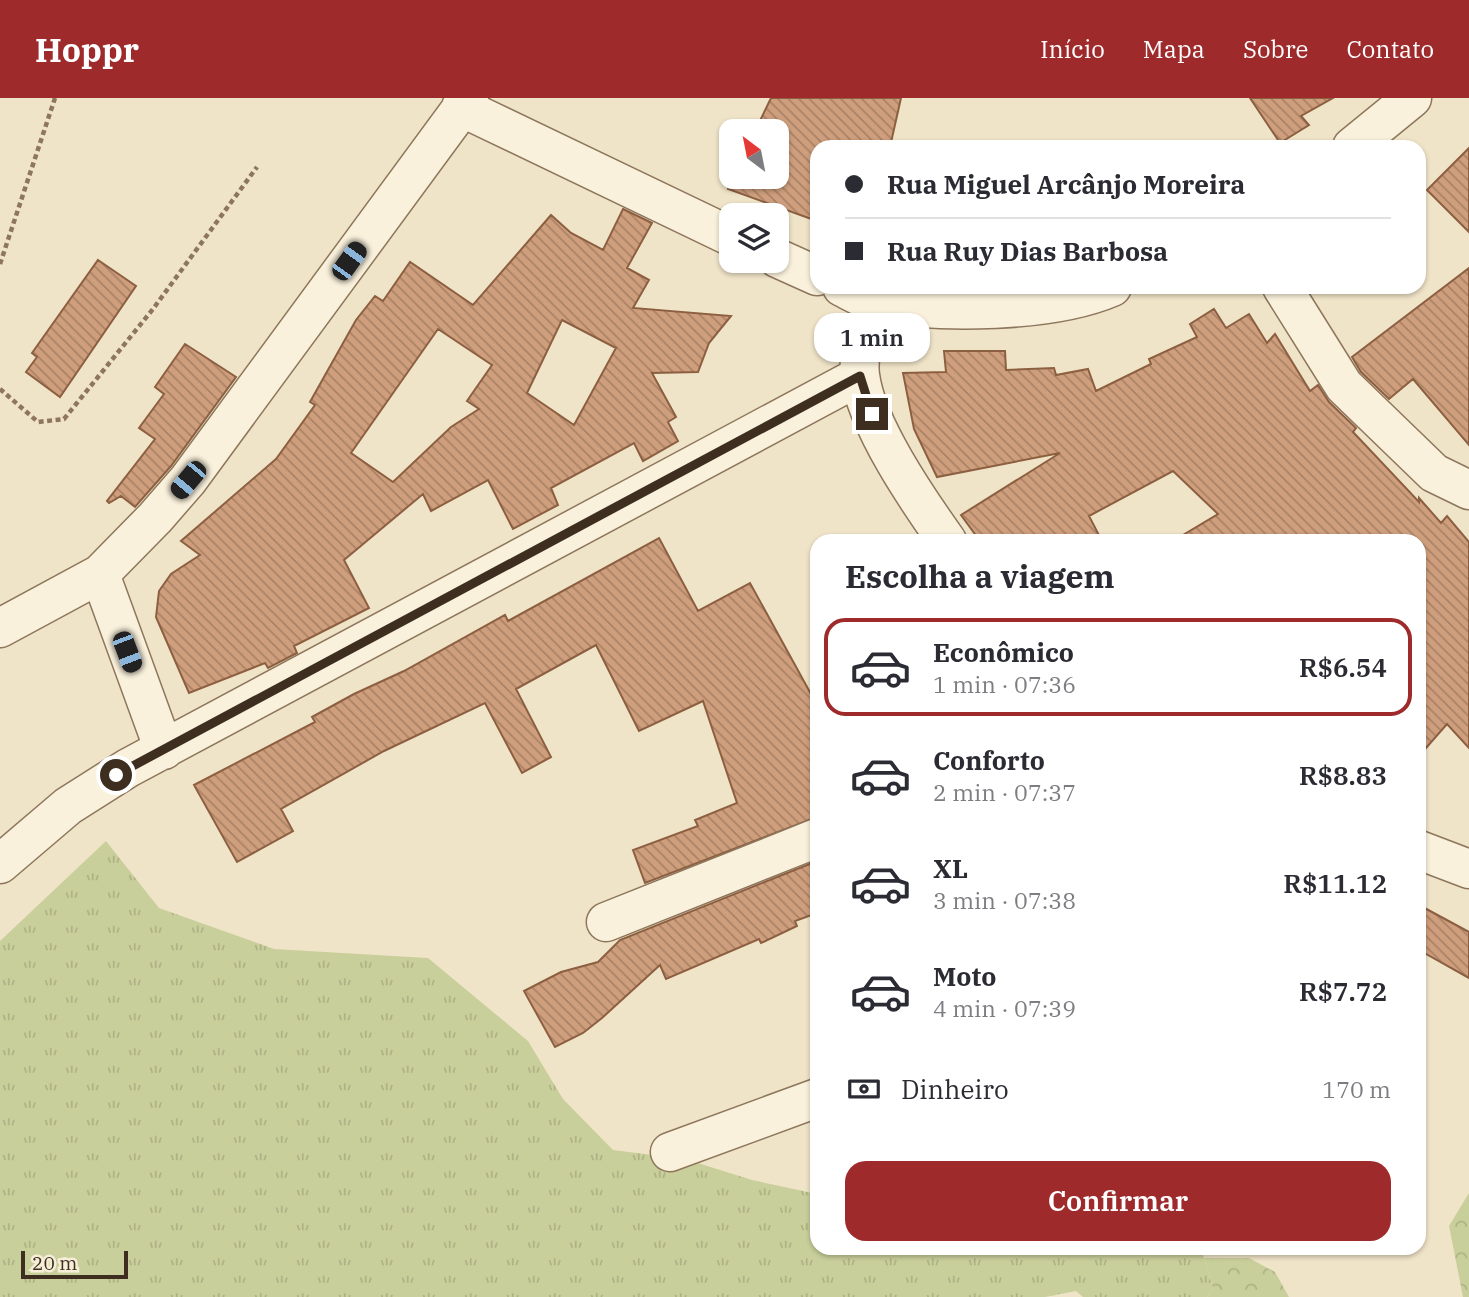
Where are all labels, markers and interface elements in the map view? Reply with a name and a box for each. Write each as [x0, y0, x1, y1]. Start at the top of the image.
text: Hoppr [35, 28, 139, 71]
text: Início [1040, 33, 1105, 65]
text: Mapa [1143, 33, 1205, 65]
text: Sobre [1243, 33, 1308, 65]
text: Contato [1346, 33, 1434, 65]
north arrow [719, 119, 789, 189]
map controls [719, 119, 789, 273]
text: Rua Miguel Arcânjo Moreira [887, 167, 1245, 201]
button: layers [719, 203, 789, 273]
text: Rua Ruy Dias Barbosa [887, 234, 1168, 268]
car [329, 238, 370, 284]
callout: 1 min [814, 313, 930, 362]
text: 1 min [840, 322, 904, 352]
route end [856, 398, 888, 430]
car [167, 457, 210, 503]
text: Escolha a viagem [845, 555, 1115, 597]
car [110, 629, 145, 675]
text: Econômico [933, 635, 1074, 669]
icon: car [849, 636, 912, 699]
text: R$6.54 [1299, 650, 1387, 684]
text: 1 min · 07:36 [933, 669, 1076, 699]
text: Conforto [933, 743, 1045, 777]
icon: car [849, 744, 912, 807]
text: R$8.83 [1299, 758, 1387, 792]
route start [100, 759, 132, 791]
text: 2 min · 07:37 [933, 777, 1076, 807]
text: XL [933, 851, 968, 885]
icon: car [849, 852, 912, 915]
text: R$11.12 [1283, 866, 1387, 900]
text: 3 min · 07:38 [933, 885, 1076, 915]
text: Moto [933, 959, 996, 993]
icon: car [849, 960, 912, 1023]
text: R$7.72 [1299, 974, 1387, 1008]
text: 4 min · 07:39 [933, 993, 1076, 1023]
icon: cash [845, 1070, 883, 1108]
text: Dinheiro [901, 1072, 1009, 1106]
text: 170 m [1322, 1074, 1391, 1104]
button: Confirmar [845, 1161, 1391, 1241]
scale bar [21, 1248, 128, 1280]
text: 20 m [32, 1251, 77, 1275]

